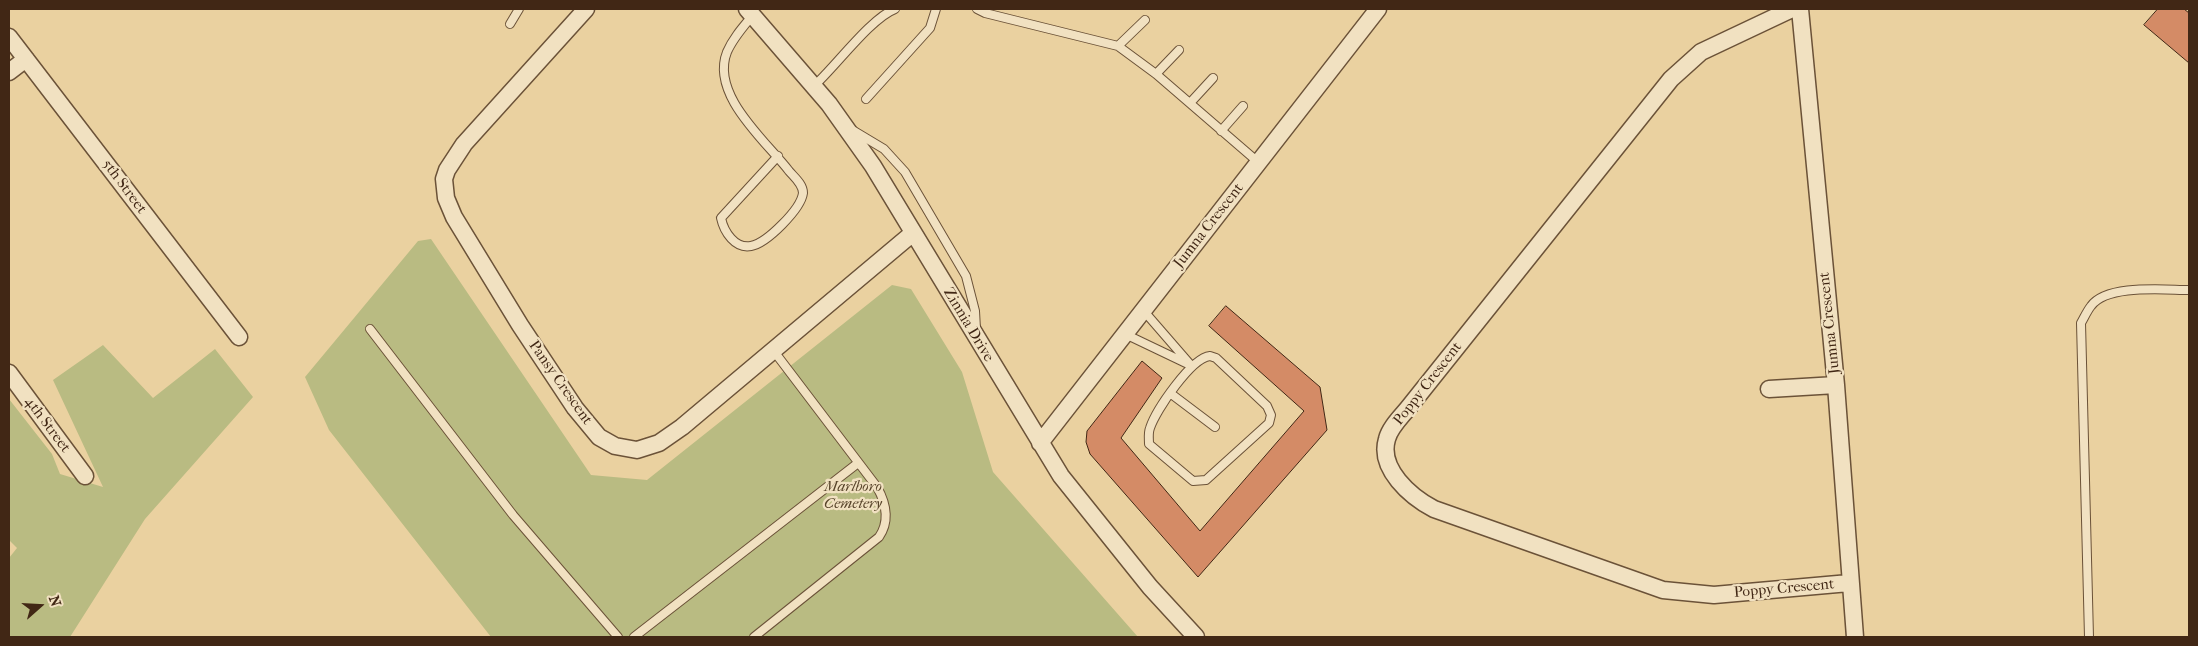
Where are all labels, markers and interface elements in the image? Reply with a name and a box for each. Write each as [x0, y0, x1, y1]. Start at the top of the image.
street label: 5th Street [98, 156, 150, 218]
street label: Jumna Crescent [1170, 180, 1248, 272]
street label: Jumna Crescent [1816, 271, 1844, 375]
street label: Zinnia Drive [939, 285, 997, 365]
street label: Pansy Crescent [524, 338, 596, 428]
street label: Poppy Crescent [1390, 339, 1466, 429]
street label: 4th Street [20, 393, 74, 457]
park label: Marlboro Cemetery [824, 478, 882, 513]
street label: Poppy Crescent [1733, 576, 1835, 602]
north arrow [15, 581, 65, 631]
text: N [45, 593, 64, 609]

